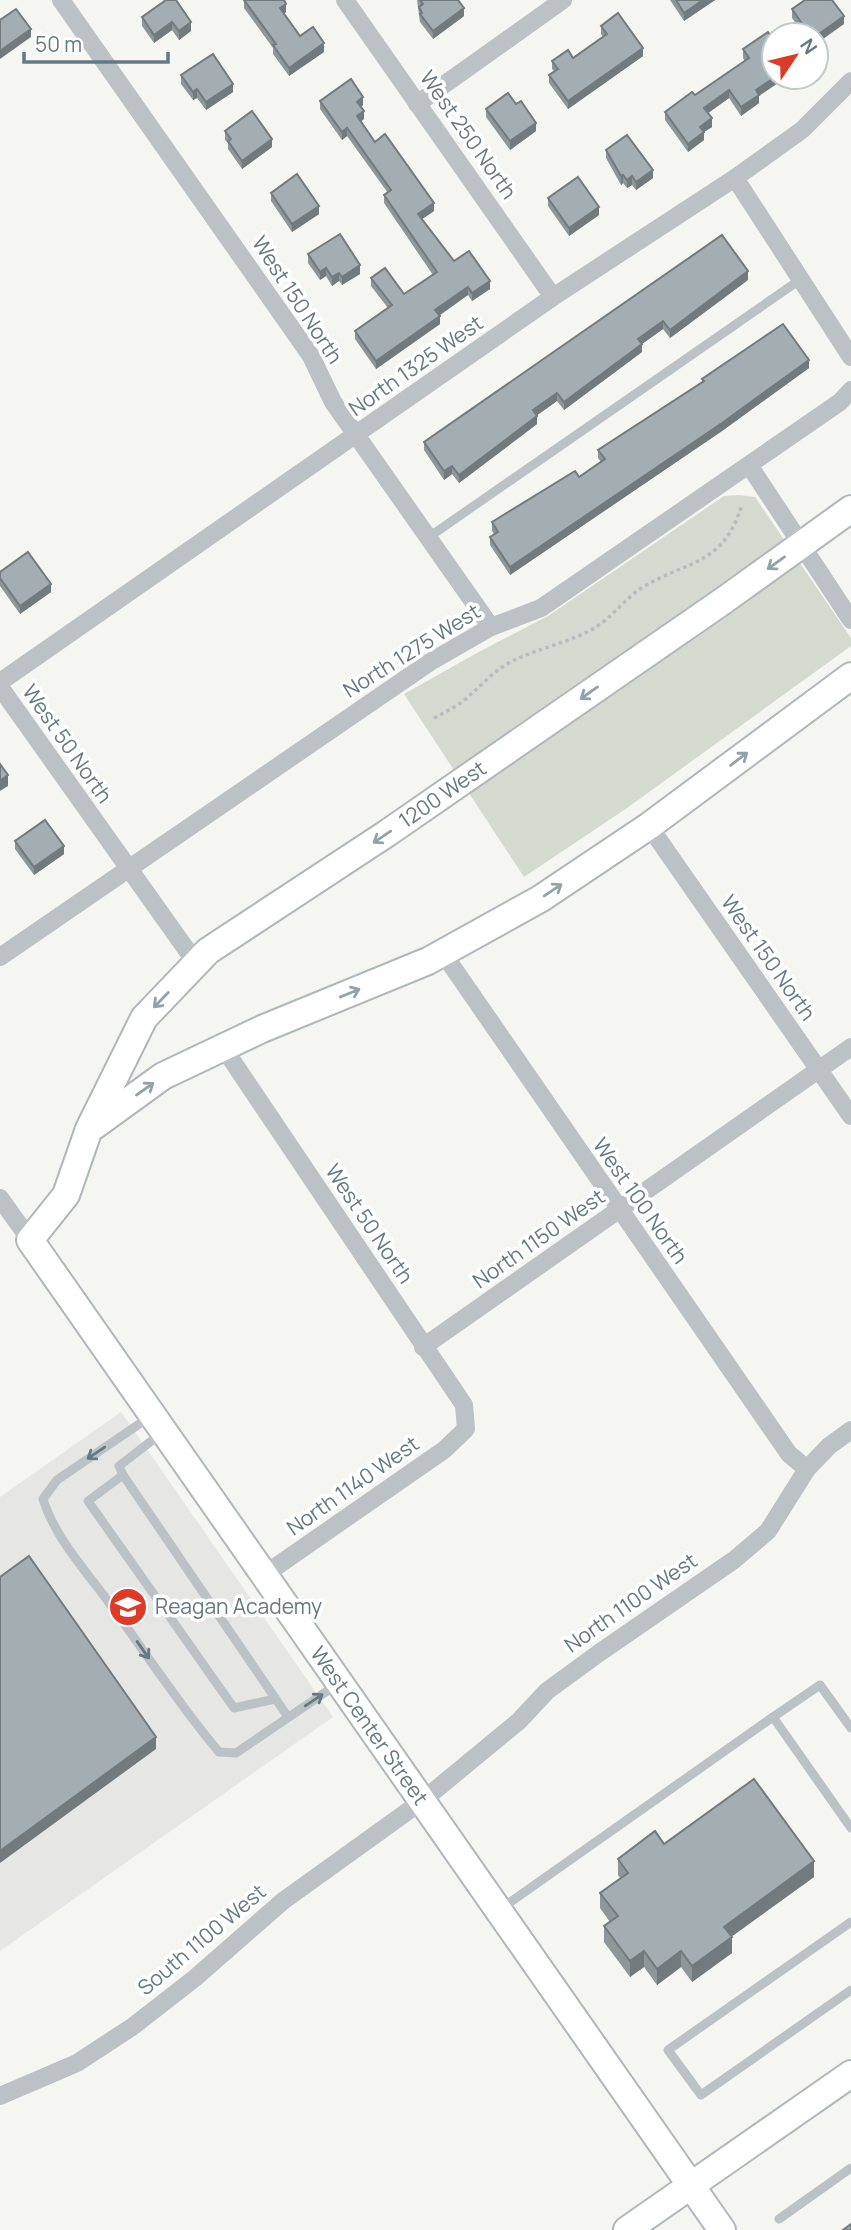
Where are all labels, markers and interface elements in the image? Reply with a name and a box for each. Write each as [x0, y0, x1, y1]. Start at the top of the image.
scale bar [24, 21, 168, 65]
north arrow [760, 21, 830, 91]
text: 50 m [35, 30, 82, 58]
text: N [794, 33, 823, 59]
street label: West 250 North [414, 65, 523, 204]
street label: West 150 North [246, 230, 350, 369]
street label: North 1325 West [343, 308, 488, 422]
one-way arrow [767, 555, 785, 570]
street label: North 1275 West [338, 597, 485, 704]
street label: West 50 North [17, 679, 119, 808]
one-way arrow [580, 687, 600, 701]
one-way arrow [729, 752, 748, 767]
street label: 1200 West [393, 754, 491, 834]
one-way arrow [373, 829, 392, 844]
one-way arrow [543, 883, 562, 898]
street label: West 150 North [715, 889, 822, 1026]
one-way arrow [339, 985, 361, 998]
one-way arrow [152, 991, 169, 1008]
one-way arrow [135, 1082, 154, 1096]
street label: West 100 North [587, 1132, 695, 1269]
street label: West 50 North [319, 1158, 420, 1289]
street label: North 1150 West [467, 1182, 610, 1294]
street label: North 1140 West [281, 1429, 424, 1541]
one-way arrow [86, 1446, 106, 1460]
street label: North 1100 West [559, 1546, 702, 1658]
school or university icon: Reagan Academy [107, 1586, 149, 1628]
place label: Reagan Academy [155, 1592, 322, 1620]
one-way arrow [136, 1640, 150, 1659]
street label: West Center Street [305, 1641, 435, 1810]
one-way arrow [304, 1693, 323, 1707]
street label: South 1100 West [131, 1877, 271, 2001]

